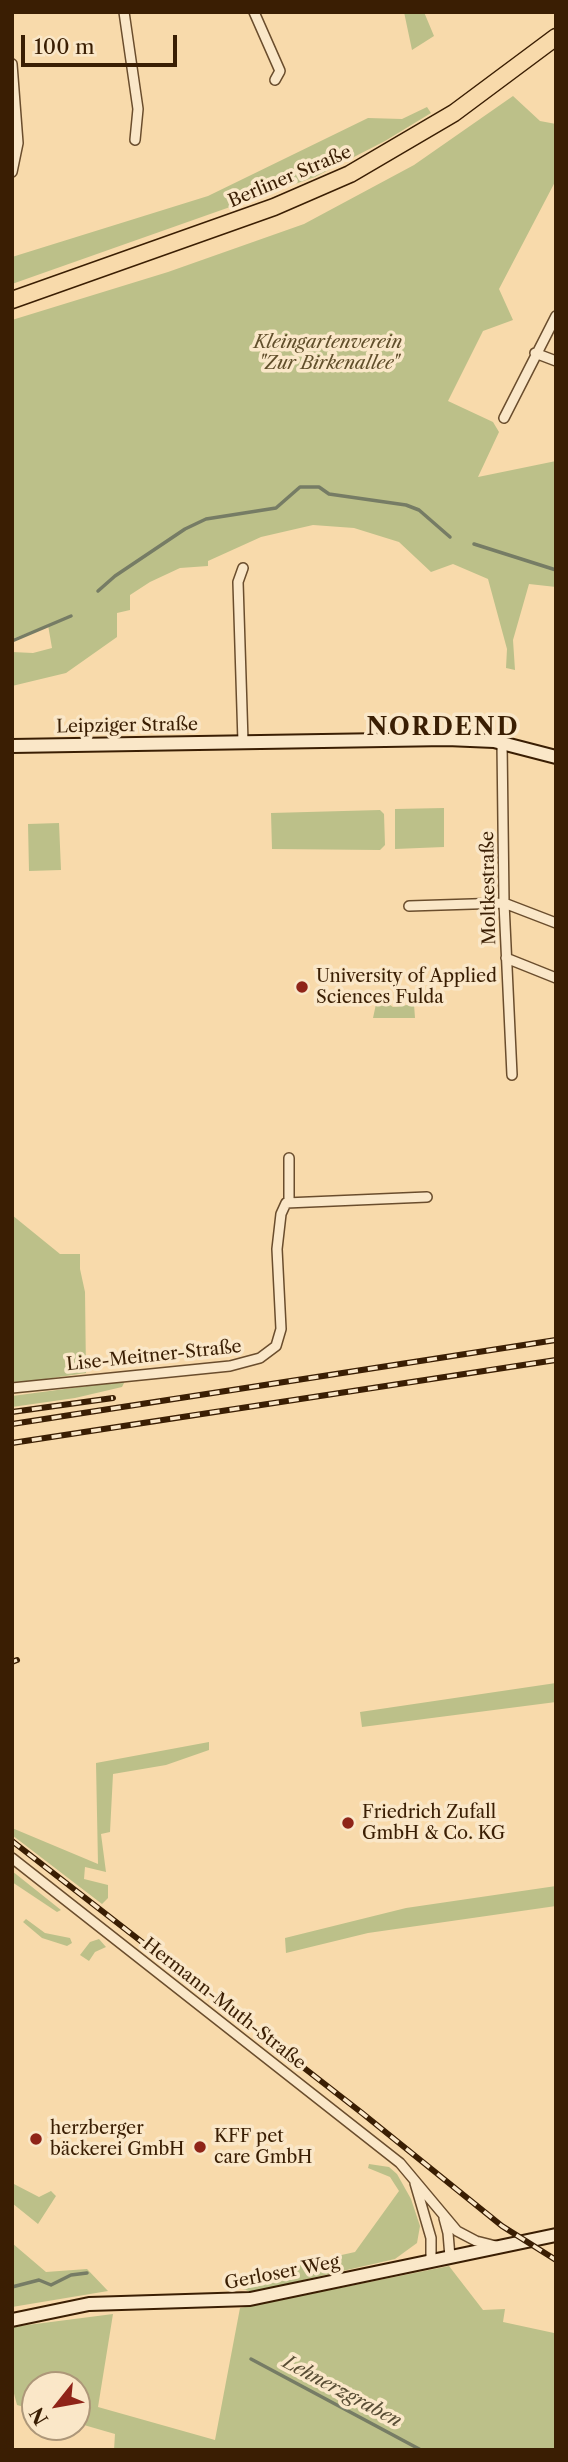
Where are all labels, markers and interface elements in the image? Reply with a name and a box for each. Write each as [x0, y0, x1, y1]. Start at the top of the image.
scale bar [24, 21, 180, 65]
text: 100 m [34, 34, 95, 59]
street label: Berliner Straße [225, 141, 355, 213]
park label: Kleingartenverein "Zur Birkenallee" [254, 332, 402, 374]
street label: Leipziger Straße [56, 714, 198, 738]
district label: NORDEND [367, 714, 519, 742]
street label: Moltkestraße [477, 831, 501, 945]
place label: University of Applied Sciences Fulda [316, 966, 497, 1009]
marker: University of Applied Sciences Fulda [294, 979, 310, 995]
street label: Lise-Meitner-Straße [65, 1336, 243, 1376]
place label: Friedrich Zufall GmbH & Co. KG [362, 1802, 505, 1844]
marker: Friedrich Zufall GmbH & Co. KG [340, 1815, 356, 1831]
street label: Hermann-Muth-Straße [138, 1934, 310, 2074]
place label: herzberger bäckerei GmbH [50, 2118, 184, 2160]
place label: KFF pet care GmbH [214, 2126, 312, 2168]
marker: herzberger bäckerei GmbH [28, 2131, 44, 2147]
marker: KFF pet care GmbH [192, 2139, 208, 2155]
street label: Gerloser Weg [223, 2251, 341, 2295]
water label: Lehnerzgraben [279, 2351, 405, 2433]
north arrow [21, 2371, 91, 2441]
text: N [25, 2403, 53, 2429]

